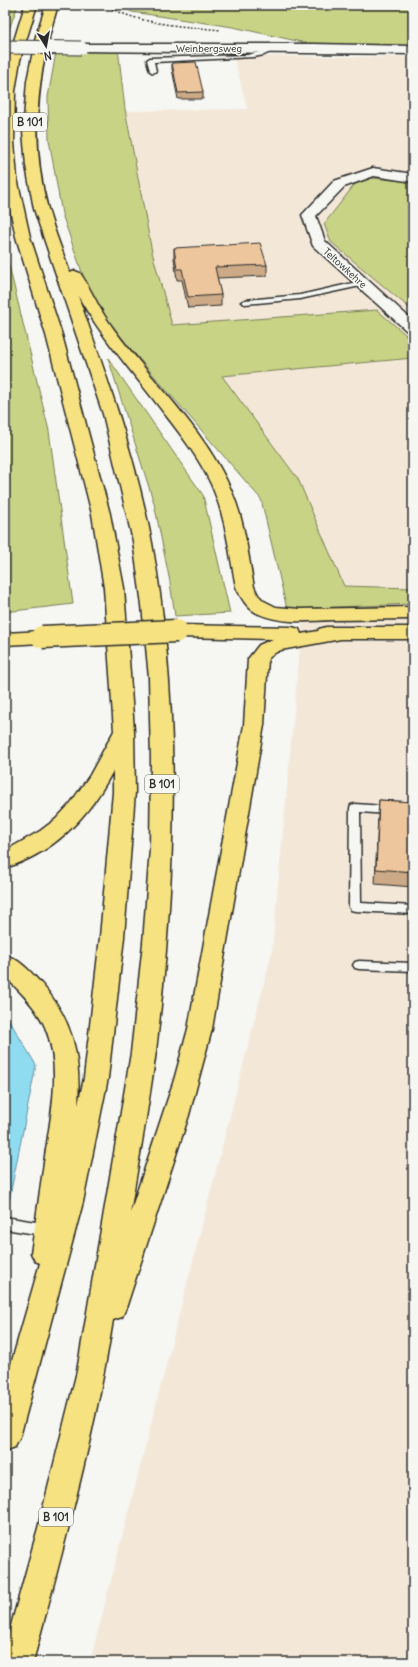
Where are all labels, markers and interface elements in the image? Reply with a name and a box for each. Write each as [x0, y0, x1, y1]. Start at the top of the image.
north arrow [26, 26, 66, 66]
street label: Weinbergsweg [176, 42, 242, 55]
text: N [43, 48, 53, 63]
road number: B 101 [13, 113, 47, 131]
street label: Teltowkehre [320, 245, 370, 291]
road number: B 101 [145, 775, 179, 793]
road number: B 101 [39, 1508, 73, 1526]

